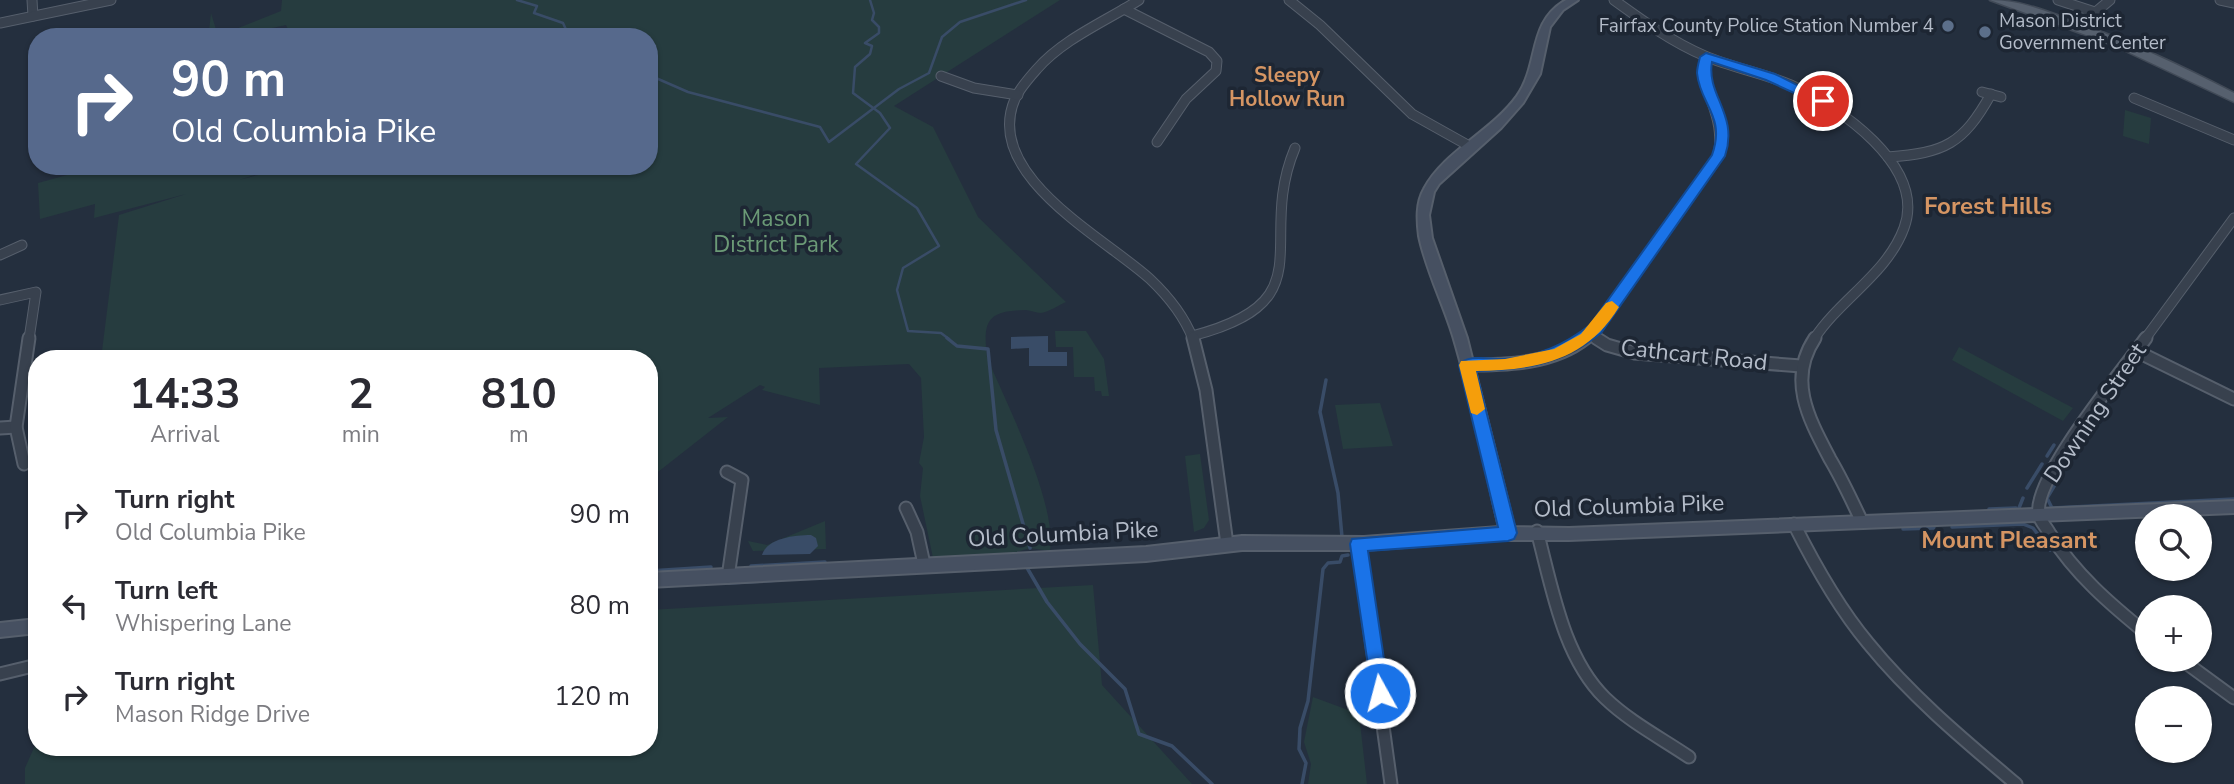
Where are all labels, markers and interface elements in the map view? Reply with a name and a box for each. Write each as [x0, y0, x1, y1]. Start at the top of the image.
place label: Mason District Government Center [1999, 8, 2166, 56]
place label: Fairfax County Police Station Number 4 [1599, 13, 1934, 39]
marker: Fairfax County Police Station Number 4 [1940, 18, 1956, 34]
marker: Mason District Government Center [1977, 24, 1993, 40]
text: 90 m [171, 46, 286, 113]
icon: right [56, 56, 147, 147]
district label: Sleepy Hollow Run [1229, 61, 1345, 113]
pin [1793, 71, 1853, 131]
icon: arrive [1804, 82, 1842, 120]
text: Old Columbia Pike [171, 110, 436, 153]
district label: Forest Hills [1924, 190, 2052, 222]
park label: Mason District Park [713, 203, 839, 260]
street label: Cathcart Road [1619, 332, 1769, 378]
street label: Downing Street [2037, 336, 2154, 489]
text: 14:33 [129, 366, 240, 423]
text: 2 [348, 366, 373, 423]
text: 810 [481, 366, 557, 423]
text: Arrival [150, 419, 219, 450]
text: min [342, 419, 380, 450]
text: m [509, 419, 529, 450]
text: Turn right [115, 482, 234, 517]
street label: Old Columbia Pike [1533, 487, 1725, 525]
icon: right [56, 496, 94, 534]
text: 90 m [570, 497, 630, 532]
map controls [2135, 504, 2212, 763]
button: search [2135, 504, 2212, 581]
street label: Old Columbia Pike [967, 514, 1159, 554]
text: Old Columbia Pike [115, 517, 306, 548]
district label: Mount Pleasant [1921, 524, 2098, 556]
text: Turn left [115, 573, 218, 608]
icon: left [56, 587, 94, 625]
text: 80 m [570, 588, 630, 623]
button: + [2135, 595, 2212, 672]
text: Whispering Lane [115, 608, 291, 639]
position arrow [1343, 656, 1417, 730]
text: Turn right [115, 664, 234, 699]
icon: right [56, 678, 94, 716]
text: 120 m [554, 679, 630, 714]
button: − [2135, 686, 2212, 763]
text: Mason Ridge Drive [115, 699, 310, 730]

